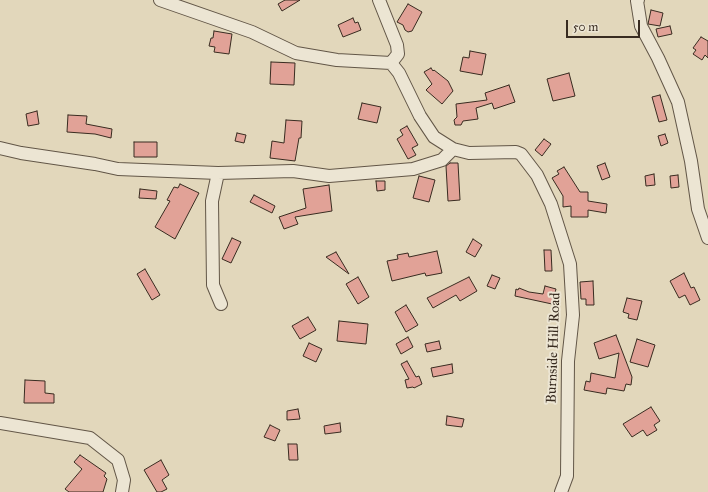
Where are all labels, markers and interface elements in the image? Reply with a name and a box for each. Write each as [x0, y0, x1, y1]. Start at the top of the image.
scale bar [568, 12, 642, 38]
text: 50 m [573, 20, 598, 34]
street label: Burnside Hill Road [544, 292, 564, 404]

